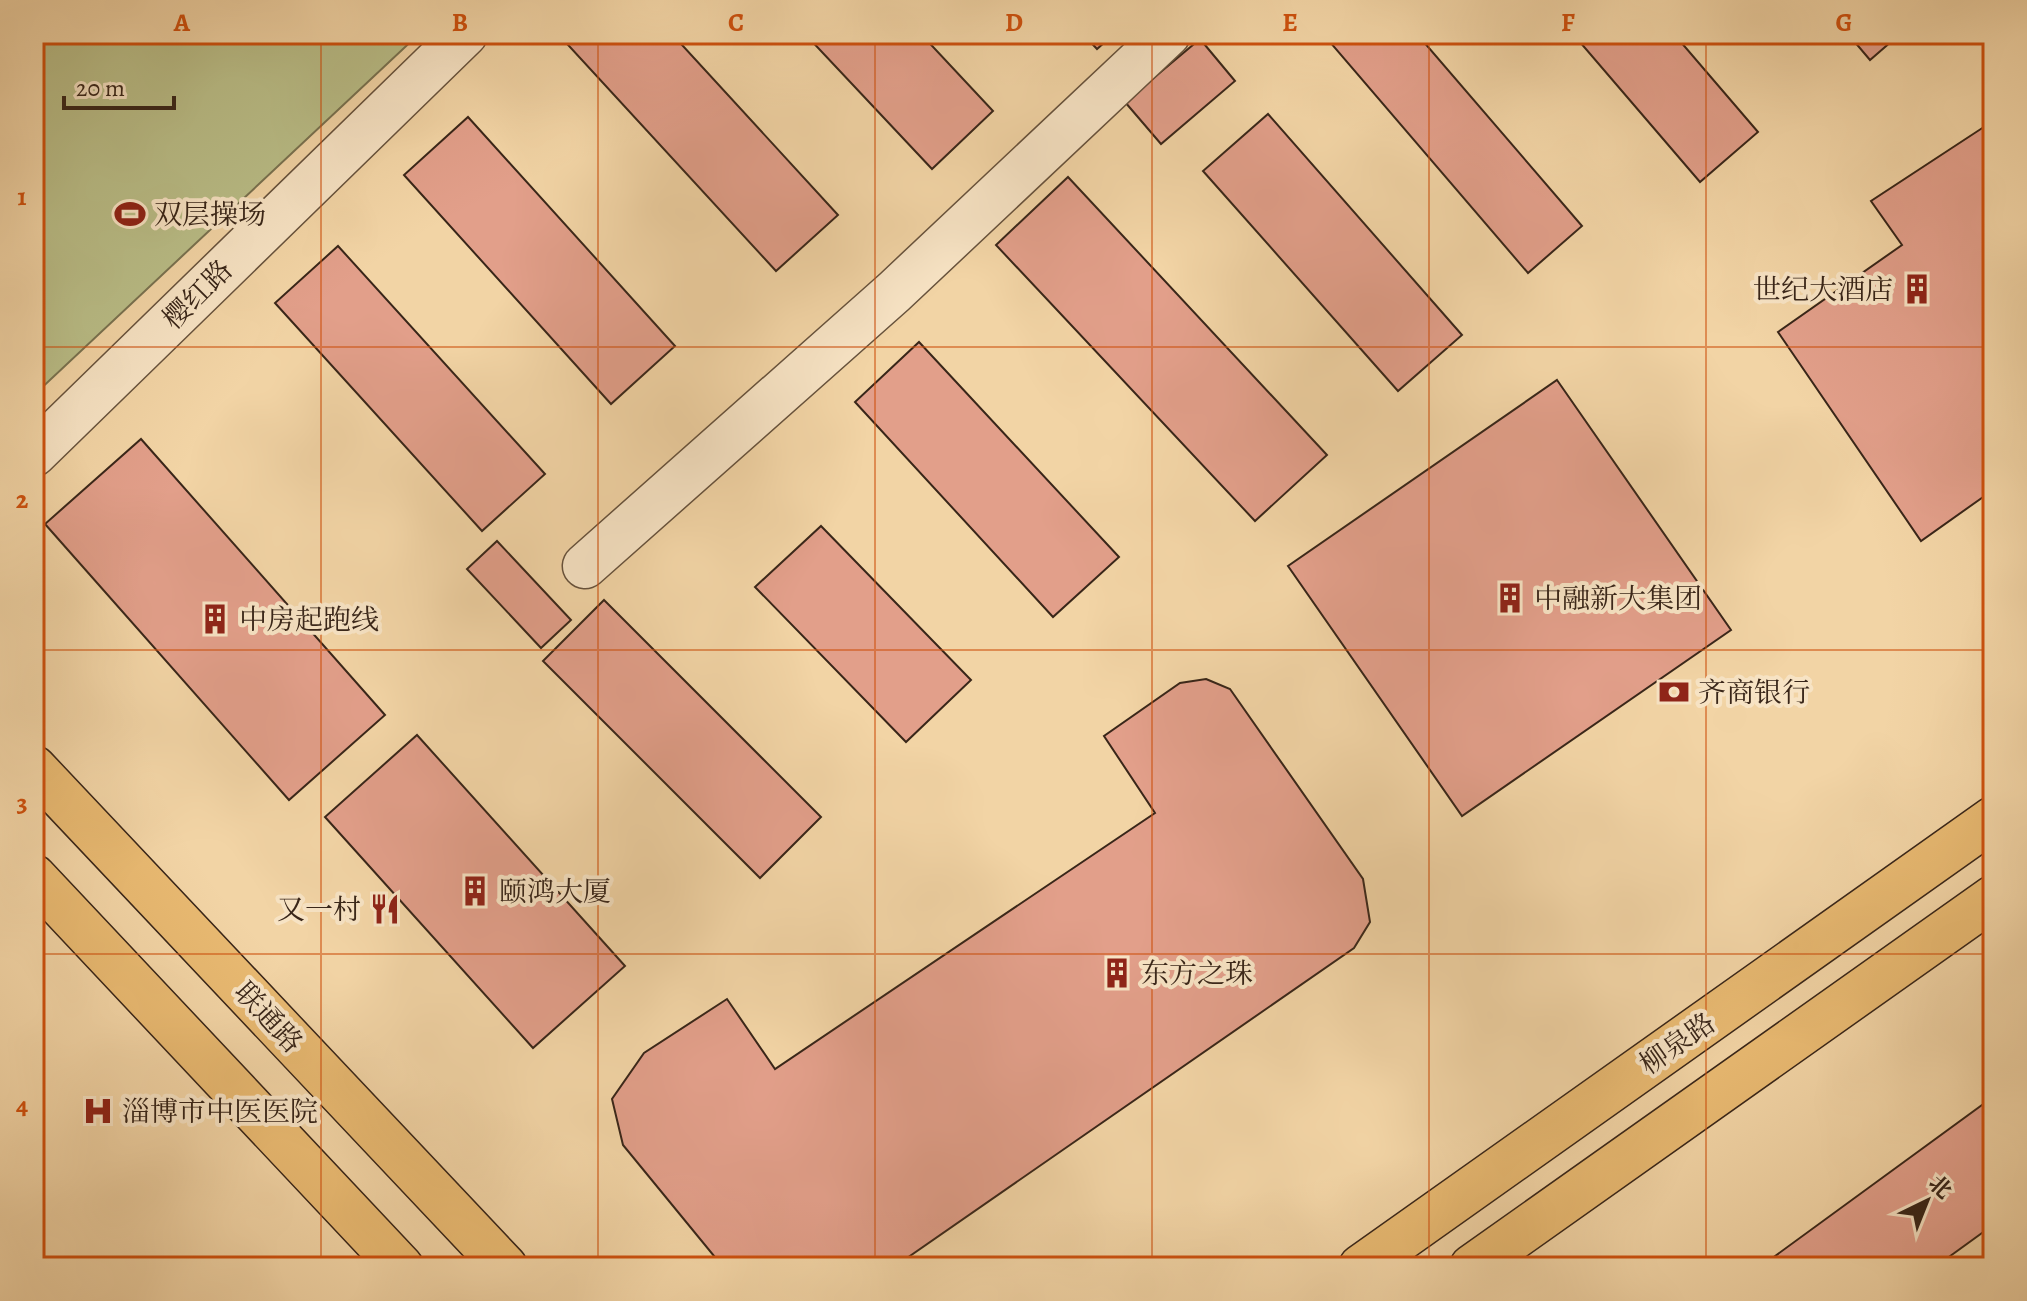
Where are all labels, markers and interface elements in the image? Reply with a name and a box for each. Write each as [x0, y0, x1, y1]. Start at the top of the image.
text: A [173, 5, 191, 40]
text: B [452, 5, 468, 40]
text: C [728, 5, 744, 40]
text: D [1005, 5, 1023, 40]
text: E [1282, 5, 1298, 40]
text: F [1561, 5, 1575, 40]
text: G [1835, 5, 1853, 40]
scale bar [64, 60, 174, 110]
text: 20 m [76, 72, 125, 104]
text: 1 [17, 179, 27, 214]
place label: 双层操场 [154, 196, 266, 234]
sports icon: 双层操场 [113, 197, 147, 231]
street label: 樱红路 [155, 252, 241, 338]
place label: 世纪大酒店 [1753, 271, 1893, 309]
building icon: 世纪大酒店 [1900, 272, 1934, 306]
text: 2 [16, 482, 29, 517]
place label: 中融新大集团 [1534, 580, 1702, 618]
building icon: 中融新大集团 [1493, 581, 1527, 615]
place label: 中房起跑线 [239, 601, 379, 639]
building icon: 中房起跑线 [198, 602, 232, 636]
place label: 齐商银行 [1698, 674, 1810, 712]
bank icon: 齐商银行 [1657, 675, 1691, 709]
text: 3 [16, 785, 28, 820]
place label: 颐鸿大厦 [499, 873, 611, 911]
building icon: 颐鸿大厦 [458, 874, 492, 908]
place label: 又一村 [277, 891, 361, 929]
restaurant icon: 又一村 [368, 892, 402, 926]
place label: 东方之珠 [1141, 955, 1253, 993]
building icon: 东方之珠 [1100, 956, 1134, 990]
street label: 联通路 [226, 974, 311, 1061]
street label: 柳泉路 [1632, 1004, 1723, 1083]
text: 4 [16, 1088, 28, 1123]
place label: 淄博市中医医院 [122, 1093, 318, 1131]
hospital icon: 淄博市中医医院 [81, 1094, 115, 1128]
north arrow [1887, 1161, 1967, 1241]
text: 北 [1922, 1169, 1958, 1206]

